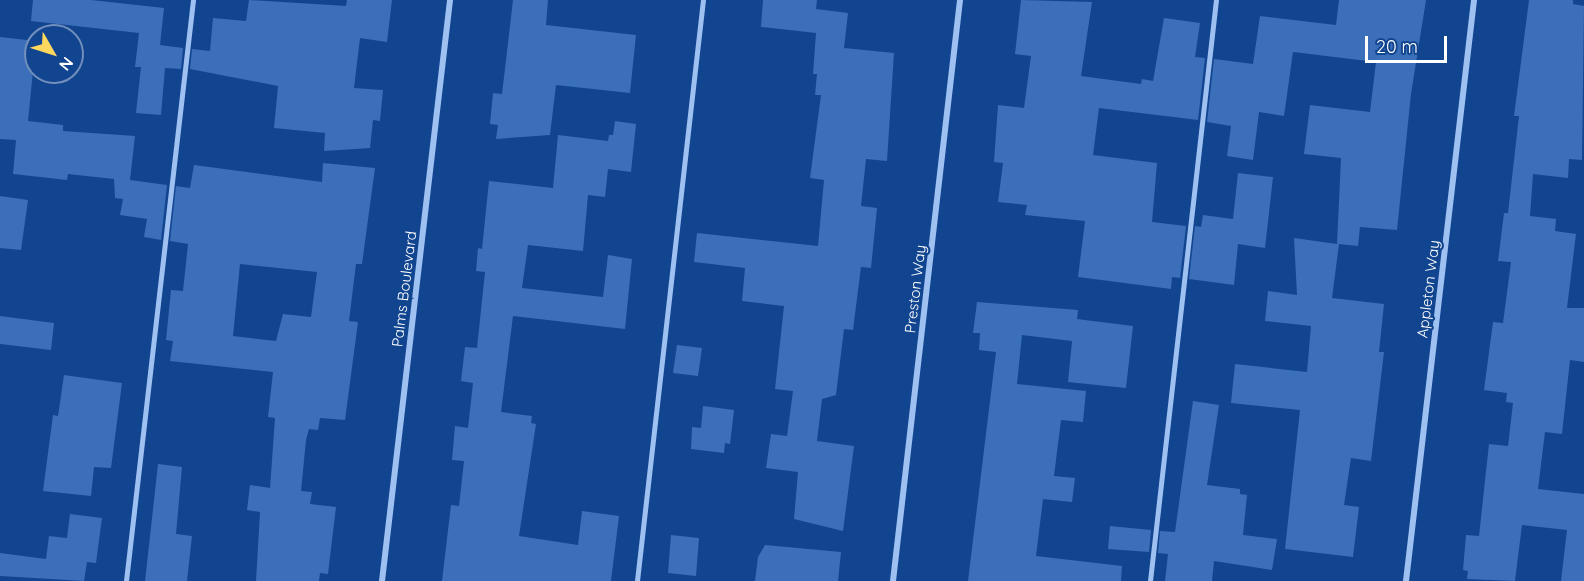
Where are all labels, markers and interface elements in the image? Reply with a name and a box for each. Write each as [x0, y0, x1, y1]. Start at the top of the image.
north arrow [24, 24, 84, 84]
scale bar [1368, 24, 1450, 62]
text: 20 m [1376, 35, 1418, 58]
text: N [55, 53, 78, 75]
street label: Palms Boulevard [388, 230, 420, 348]
street label: Appleton Way [1413, 239, 1443, 339]
street label: Preston Way [901, 244, 929, 334]

